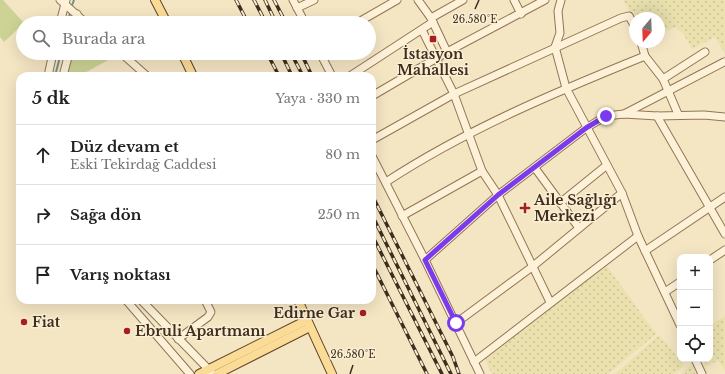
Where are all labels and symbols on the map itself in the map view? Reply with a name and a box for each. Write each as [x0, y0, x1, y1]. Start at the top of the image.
north arrow [629, 12, 665, 48]
text: 26.580°E [453, 13, 497, 26]
marker: İstasyon Mahallesi [428, 34, 438, 44]
place label: İstasyon Mahallesi [397, 45, 469, 79]
route end [597, 107, 615, 125]
place label: Aile Sağlığı Merkezi [533, 191, 617, 225]
marker: Aile Sağlığı Merkezi [519, 202, 531, 214]
place label: Edirne Gar [273, 304, 355, 322]
marker: Edirne Gar [358, 308, 368, 318]
place label: Fiat [32, 313, 61, 331]
route start [447, 314, 465, 332]
marker: Fiat [19, 317, 29, 327]
place label: Ebruli Apartmanı [135, 322, 265, 340]
marker: Ebruli Apartmanı [122, 326, 132, 336]
text: 26.580°E [331, 348, 375, 361]

